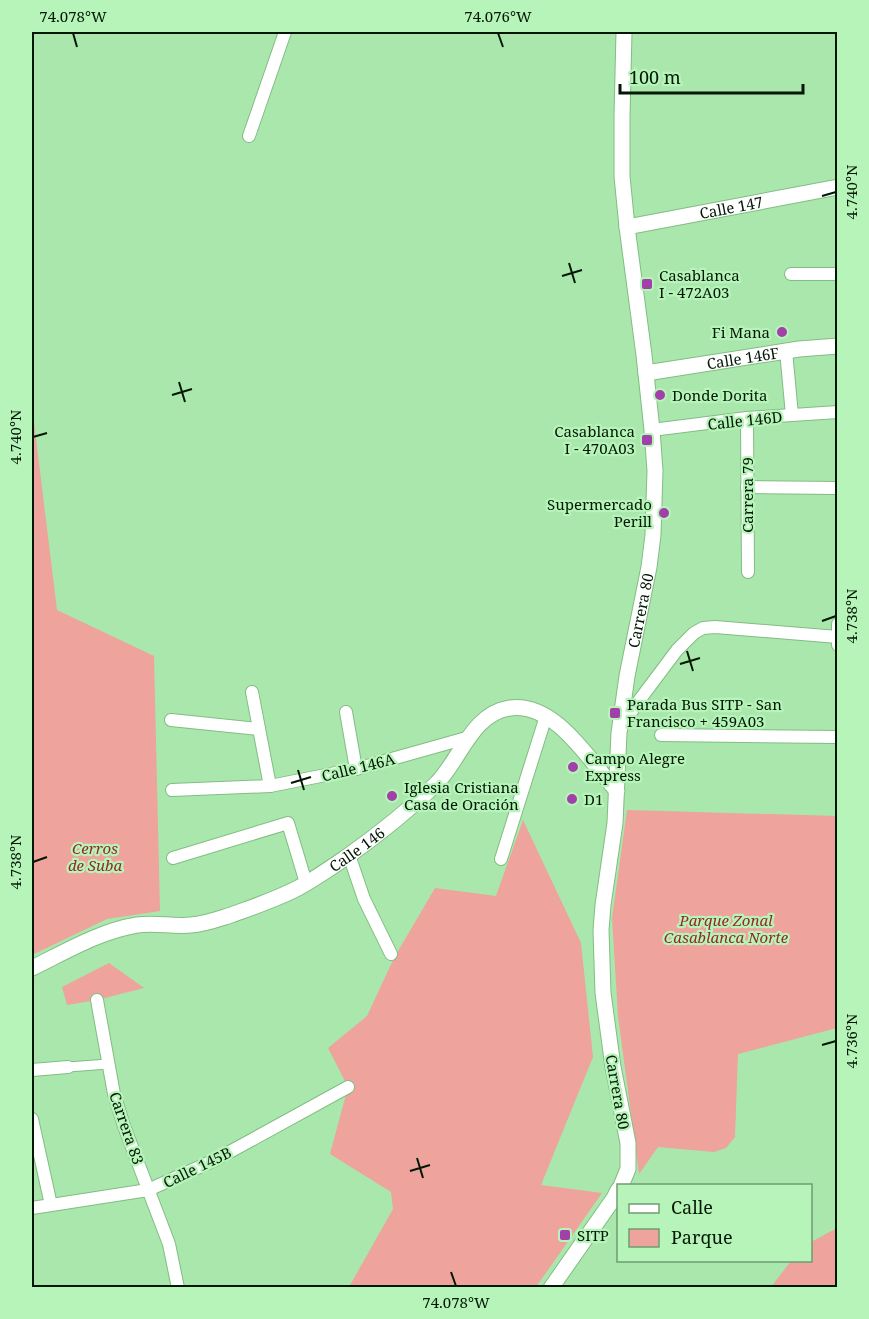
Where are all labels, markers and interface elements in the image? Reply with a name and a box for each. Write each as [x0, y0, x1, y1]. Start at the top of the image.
text: 74.078°W [39, 6, 107, 26]
text: 74.076°W [464, 6, 532, 26]
scale bar [620, 57, 803, 95]
text: 100 m [629, 65, 681, 89]
text: 4.740°N [841, 164, 861, 219]
street label: Calle 147 [698, 191, 764, 223]
place label: Casablanca I - 472A03 [659, 265, 740, 302]
marker: Casablanca I - 472A03 [640, 277, 654, 291]
place label: Fi Mana [712, 322, 770, 342]
marker: Fi Mana [775, 325, 789, 339]
street label: Calle 146F [705, 342, 781, 373]
place label: Donde Dorita [672, 385, 768, 405]
marker: Donde Dorita [653, 388, 667, 402]
street label: Calle 146D [707, 406, 783, 434]
text: 4.740°N [5, 409, 25, 464]
place label: Casablanca I - 470A03 [554, 421, 635, 458]
marker: Casablanca I - 470A03 [640, 433, 654, 447]
street label: Carrera 79 [737, 457, 757, 533]
place label: Supermercado Perill [547, 494, 652, 531]
marker: Supermercado Perill [657, 506, 671, 520]
street label: Carrera 80 [623, 571, 658, 650]
text: 4.738°N [841, 588, 861, 643]
place label: Parada Bus SITP - San Francisco + 459A03 [627, 694, 782, 731]
marker: Parada Bus SITP - San Francisco + 459A03 [608, 706, 622, 720]
street label: Calle 146A [319, 748, 397, 786]
place label: Campo Alegre Express [585, 748, 685, 785]
marker: Campo Alegre Express [566, 760, 580, 774]
place label: Iglesia Cristiana Casa de Oración [404, 777, 519, 814]
marker: Iglesia Cristiana Casa de Oración [385, 789, 399, 803]
place label: D1 [584, 789, 603, 809]
marker: D1 [565, 792, 579, 806]
street label: Calle 146 [325, 822, 389, 876]
text: 4.738°N [5, 834, 25, 889]
park label: Cerros de Suba [68, 838, 122, 875]
park label: Parque Zonal Casablanca Norte [664, 910, 789, 947]
text: 4.736°N [841, 1013, 861, 1068]
street label: Carrera 80 [602, 1053, 634, 1131]
street label: Carrera 83 [105, 1089, 149, 1167]
street label: Calle 145B [159, 1142, 235, 1192]
legend [617, 1184, 812, 1262]
text: Calle [671, 1195, 713, 1219]
place label: SITP [577, 1225, 609, 1245]
text: Parque [671, 1225, 733, 1249]
marker: SITP [558, 1228, 572, 1242]
text: 74.078°W [422, 1292, 490, 1312]

